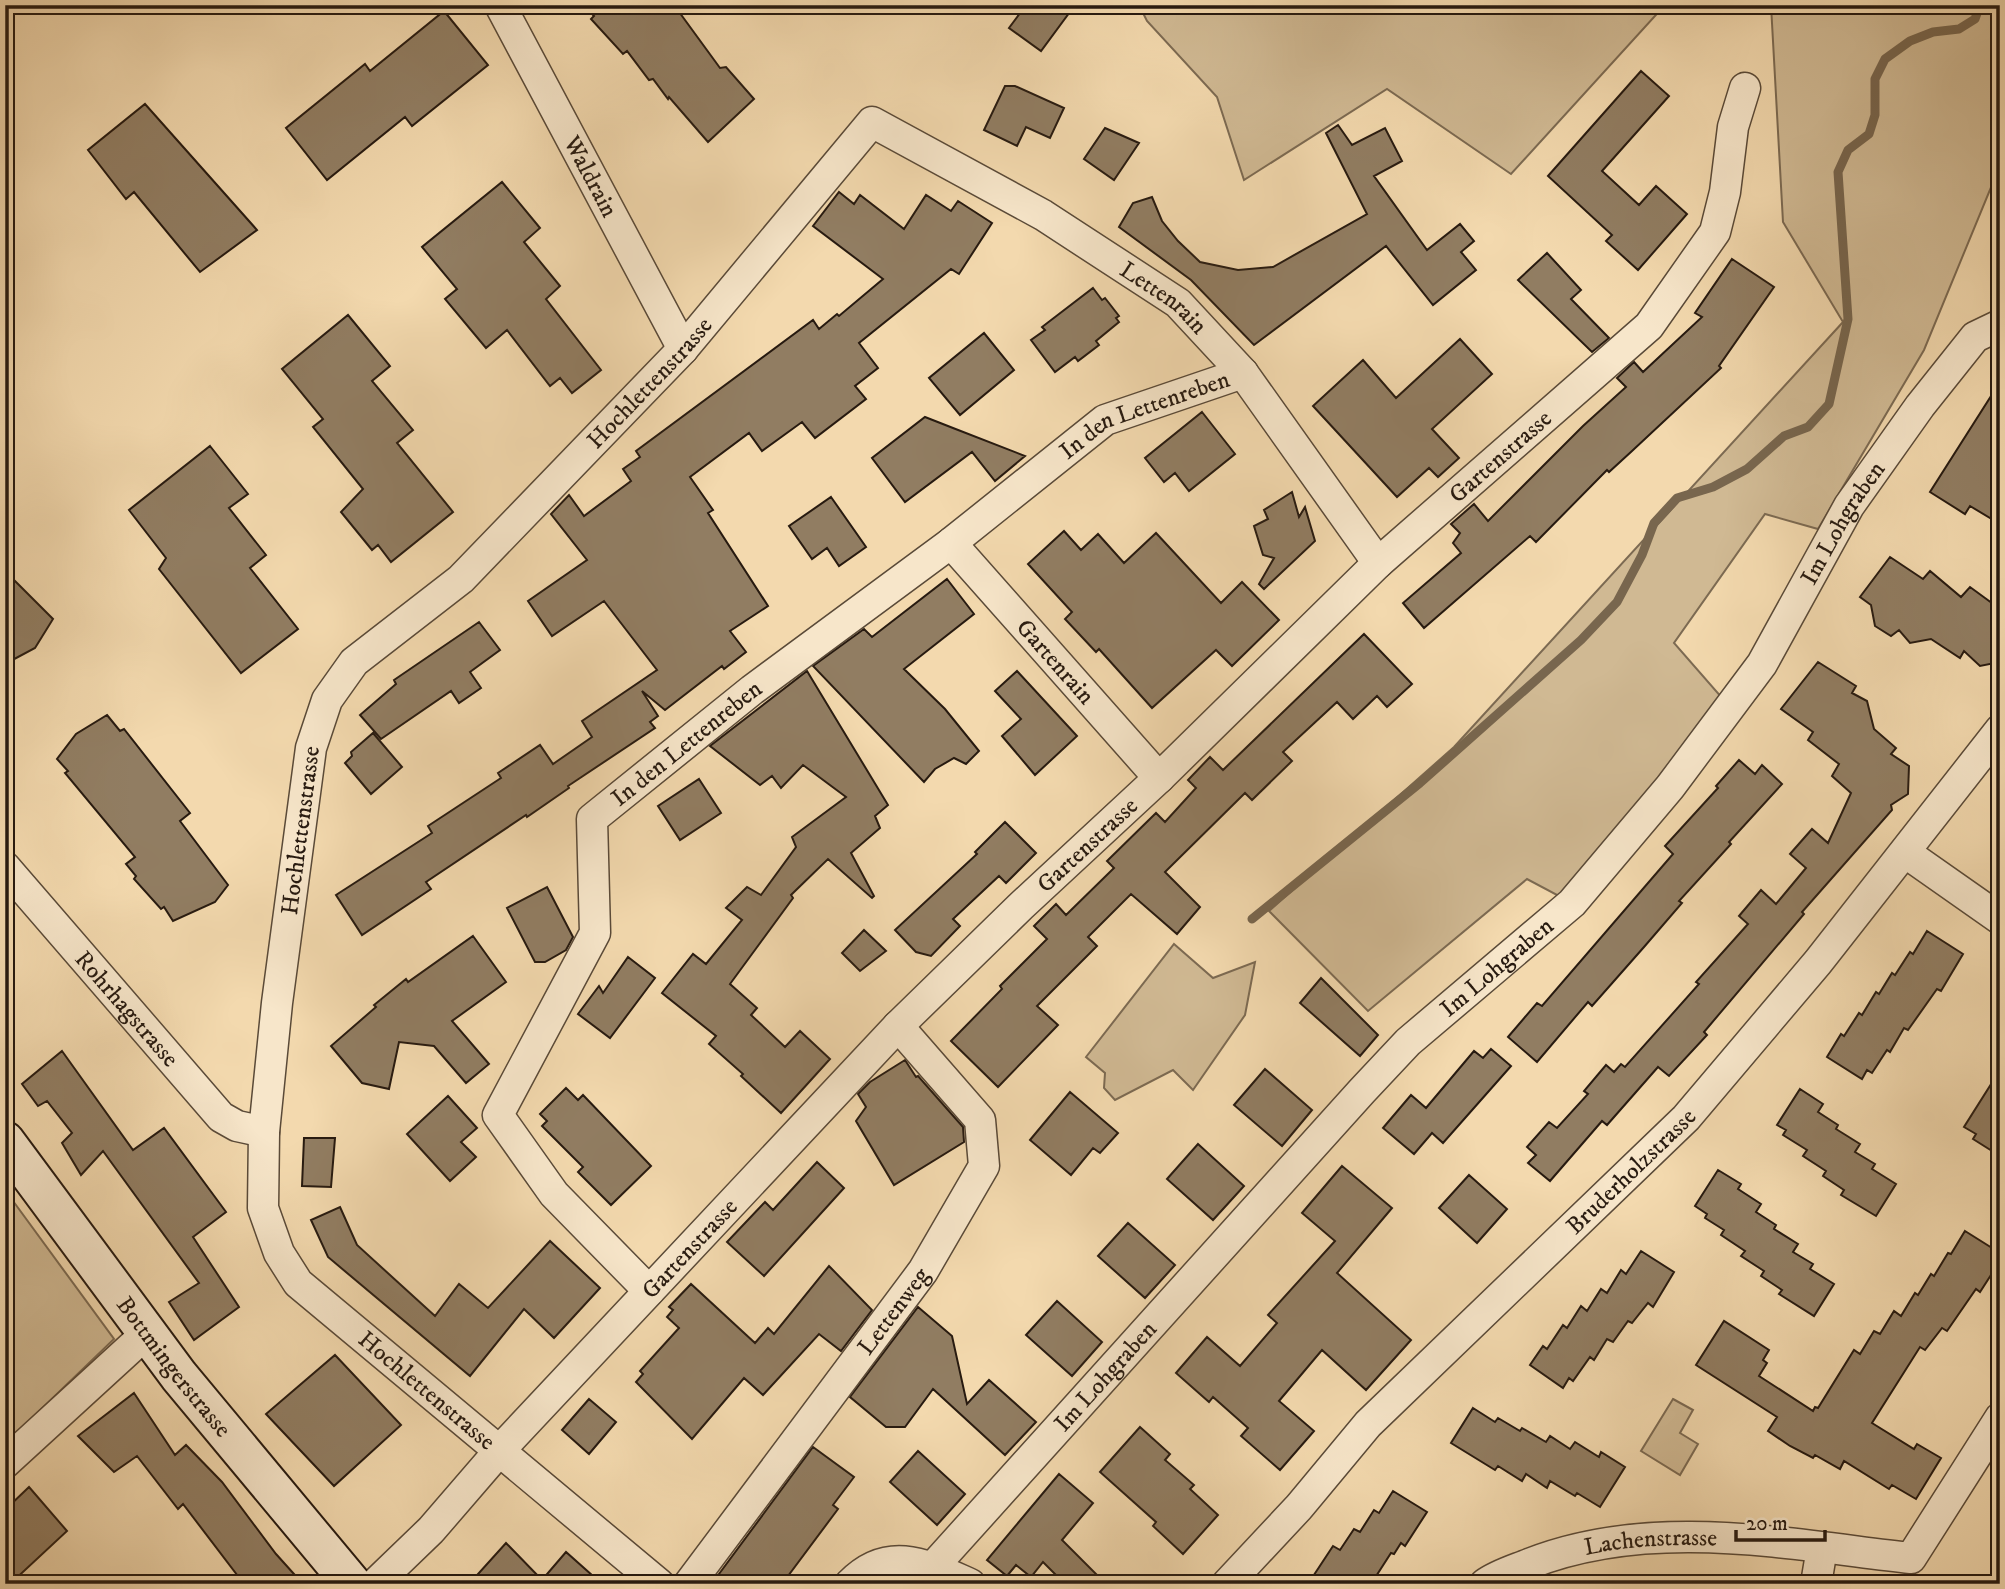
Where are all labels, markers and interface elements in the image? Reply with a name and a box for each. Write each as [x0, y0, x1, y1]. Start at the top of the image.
street label: Waldrain [556, 130, 624, 223]
street label: Lettenrain [1114, 255, 1214, 341]
street label: Hochlettenstrasse [581, 311, 719, 455]
street label: In den Lettenreben [1054, 365, 1234, 466]
street label: Gartenstrasse [1443, 404, 1558, 510]
street label: Im Lohgraben [1795, 455, 1892, 590]
street label: Gartenrain [1009, 613, 1101, 711]
street label: In den Lettenreben [606, 674, 768, 813]
street label: Hochlettenstrasse [275, 744, 327, 917]
street label: Gartenstrasse [1031, 791, 1145, 900]
street label: Im Lohgraben [1434, 911, 1560, 1024]
street label: Rohrhagstrasse [68, 945, 185, 1074]
street label: Bruderholzstrasse [1560, 1103, 1703, 1241]
street label: Gartenstrasse [636, 1192, 744, 1306]
street label: Lettenweg [851, 1261, 937, 1361]
street label: Bottmingerstrasse [109, 1291, 238, 1444]
street label: Im Lohgraben [1048, 1315, 1164, 1438]
street label: Hochlettenstrasse [352, 1325, 501, 1457]
scale bar [1736, 1498, 1825, 1542]
text: 20 m [1746, 1511, 1788, 1537]
street label: Lachenstrasse [1581, 1523, 1718, 1563]

